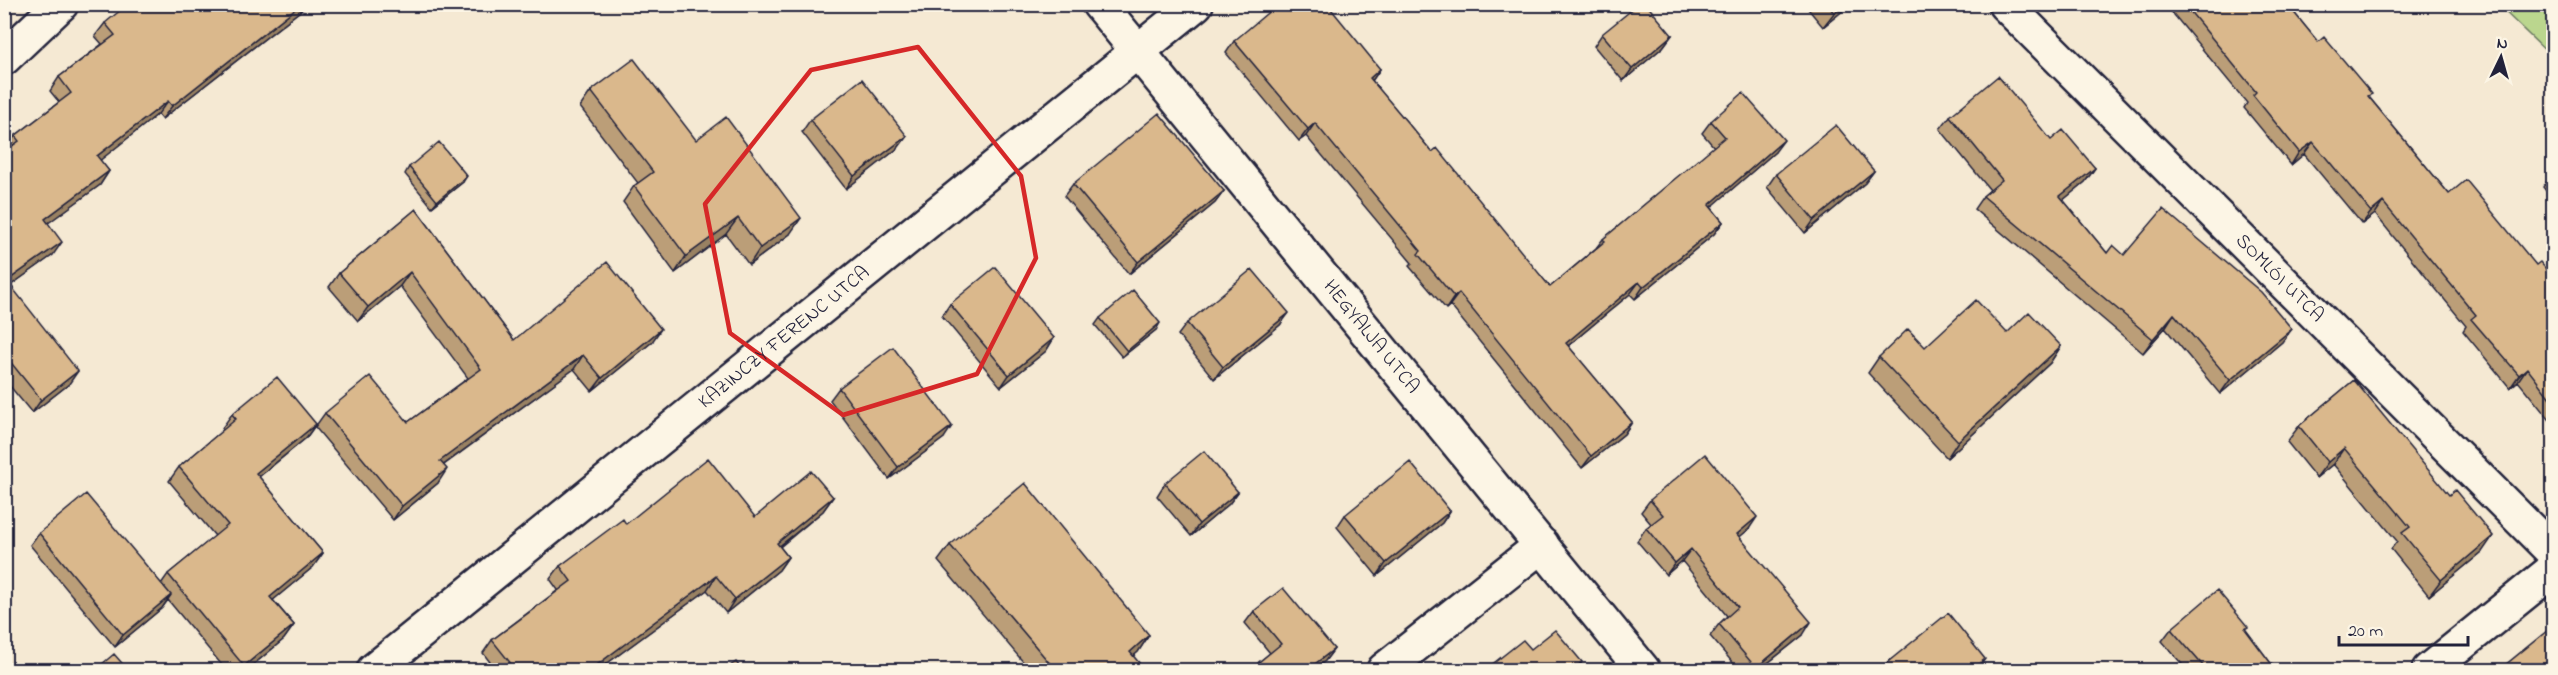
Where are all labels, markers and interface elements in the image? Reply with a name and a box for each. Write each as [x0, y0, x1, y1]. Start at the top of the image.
north arrow [2471, 27, 2531, 87]
text: N [2496, 32, 2509, 56]
street label: SOMLÓI UTCA [2228, 227, 2331, 330]
street label: KAZINCZY FERENC UTCA [692, 259, 876, 416]
street label: HEGYALJA UTCA [1316, 274, 1426, 400]
scale bar [2339, 609, 2468, 647]
text: 20 m [2348, 619, 2383, 645]

